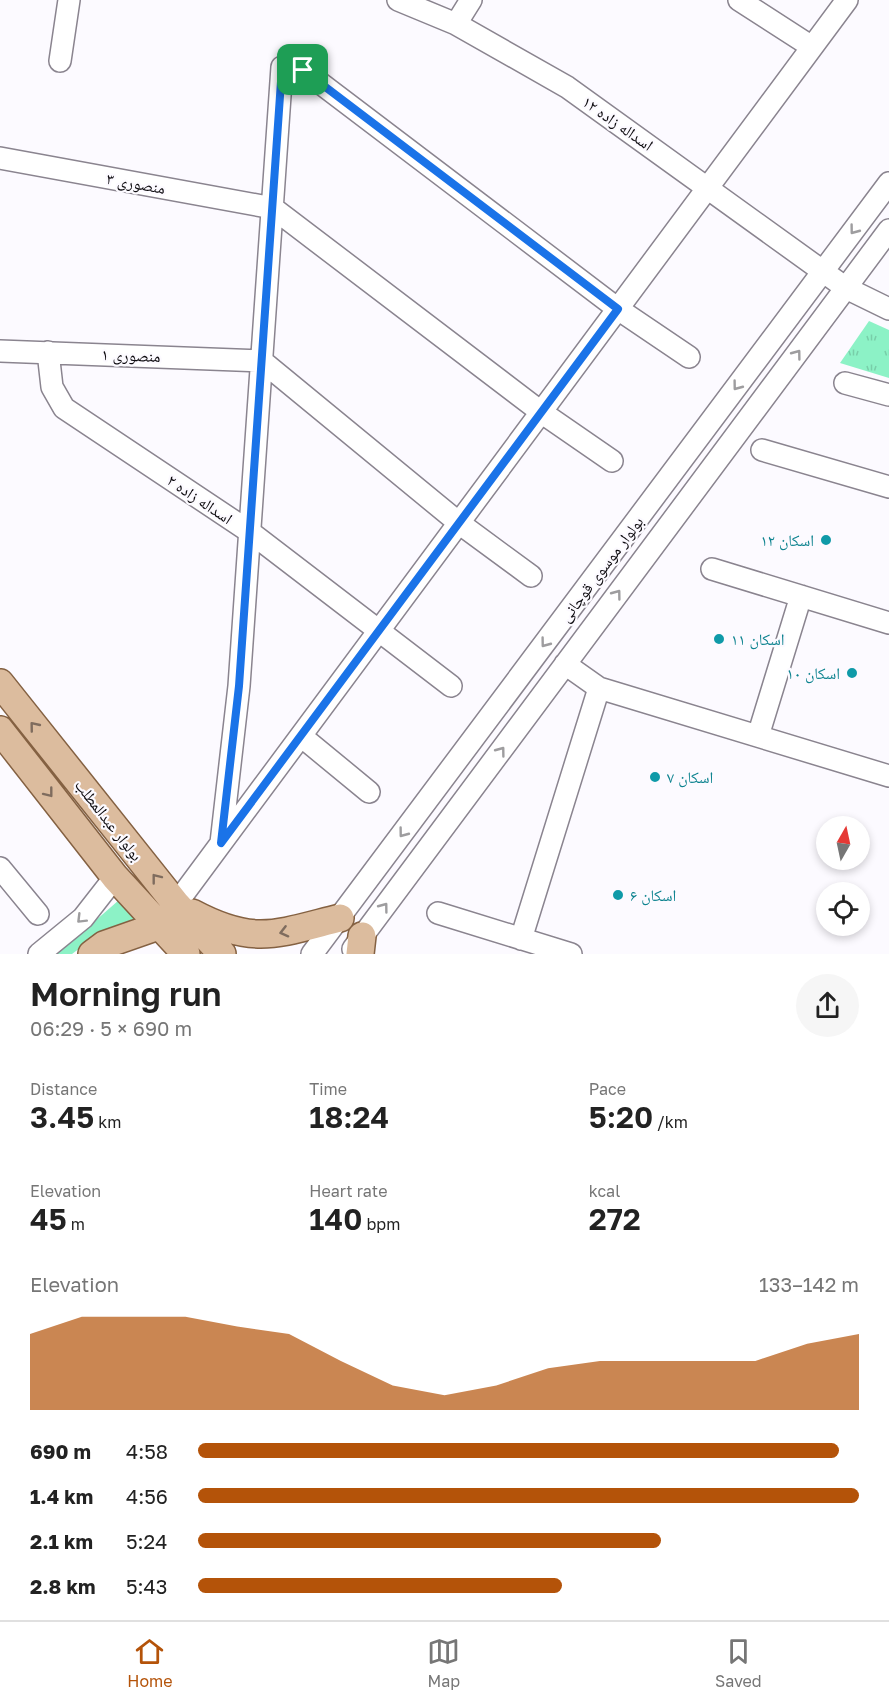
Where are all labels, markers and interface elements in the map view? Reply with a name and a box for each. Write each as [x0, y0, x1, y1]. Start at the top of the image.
pin [277, 44, 328, 95]
icon: arrive [286, 53, 319, 86]
street label: اسداله زاده ۱۲ [579, 91, 657, 155]
street label: منصوری ۳ [105, 168, 167, 199]
one-way arrow [850, 224, 861, 235]
street label: منصوری ۱ [101, 344, 161, 367]
one-way arrow [789, 349, 800, 360]
one-way arrow [733, 380, 744, 391]
street label: اسداله زاده ۲ [163, 470, 237, 528]
street label: بولوار موسوی قوچانی [555, 512, 648, 626]
place label: اسکان ۱۲ [761, 530, 814, 551]
marker: اسکان ۱۲ [819, 533, 833, 547]
one-way arrow [610, 590, 621, 601]
place label: اسکان ۱۱ [731, 629, 784, 650]
marker: اسکان ۱۱ [712, 632, 726, 646]
one-way arrow [541, 637, 552, 648]
place label: اسکان ۱۰ [787, 663, 840, 684]
marker: اسکان ۱۰ [845, 666, 859, 680]
one-way arrow [31, 722, 42, 733]
one-way arrow [494, 746, 505, 757]
place label: اسکان ۷ [667, 767, 713, 788]
marker: اسکان ۷ [648, 770, 662, 784]
street label: بولوار عبدالمطلب [71, 775, 147, 865]
one-way arrow [42, 786, 53, 797]
north arrow [816, 816, 870, 870]
map controls [816, 816, 870, 936]
one-way arrow [399, 827, 410, 838]
one-way arrow [152, 874, 163, 885]
button: locate [816, 882, 870, 936]
place label: اسکان ۶ [630, 885, 676, 906]
marker: اسکان ۶ [611, 888, 625, 902]
one-way arrow [377, 902, 388, 913]
one-way arrow [77, 912, 88, 923]
one-way arrow [279, 925, 289, 938]
text: Morning run [30, 974, 222, 1013]
button: share [796, 974, 859, 1037]
text: 06:29 · 5 × 690 m [30, 1016, 192, 1040]
text: Distance [30, 1079, 97, 1099]
text: Time [309, 1079, 347, 1099]
text: Pace [589, 1079, 626, 1099]
text: 3.45 [30, 1099, 94, 1135]
text: 18:24 [309, 1099, 389, 1135]
text: 5:20 [589, 1099, 653, 1135]
text: km [94, 1112, 121, 1132]
text: /km [653, 1112, 688, 1132]
text: Elevation [30, 1181, 101, 1201]
text: Heart rate [309, 1181, 387, 1201]
text: kcal [589, 1181, 620, 1201]
text: 45 [30, 1201, 67, 1237]
text: 140 [309, 1201, 362, 1237]
text: 272 [589, 1201, 641, 1237]
text: m [67, 1214, 85, 1234]
text: bpm [362, 1214, 400, 1234]
text: Elevation [30, 1272, 119, 1296]
text: 133–142 m [759, 1272, 859, 1296]
text: 690 m [30, 1439, 91, 1463]
text: 4:58 [126, 1439, 168, 1463]
text: 1.4 km [30, 1484, 93, 1508]
text: 4:56 [126, 1484, 168, 1508]
text: 2.1 km [30, 1529, 93, 1553]
text: 5:24 [126, 1529, 167, 1553]
text: 2.8 km [30, 1574, 96, 1598]
text: 5:43 [126, 1574, 168, 1598]
tab: Home [127, 1635, 173, 1691]
tab: Map [427, 1635, 460, 1691]
tab: Saved [715, 1635, 762, 1691]

